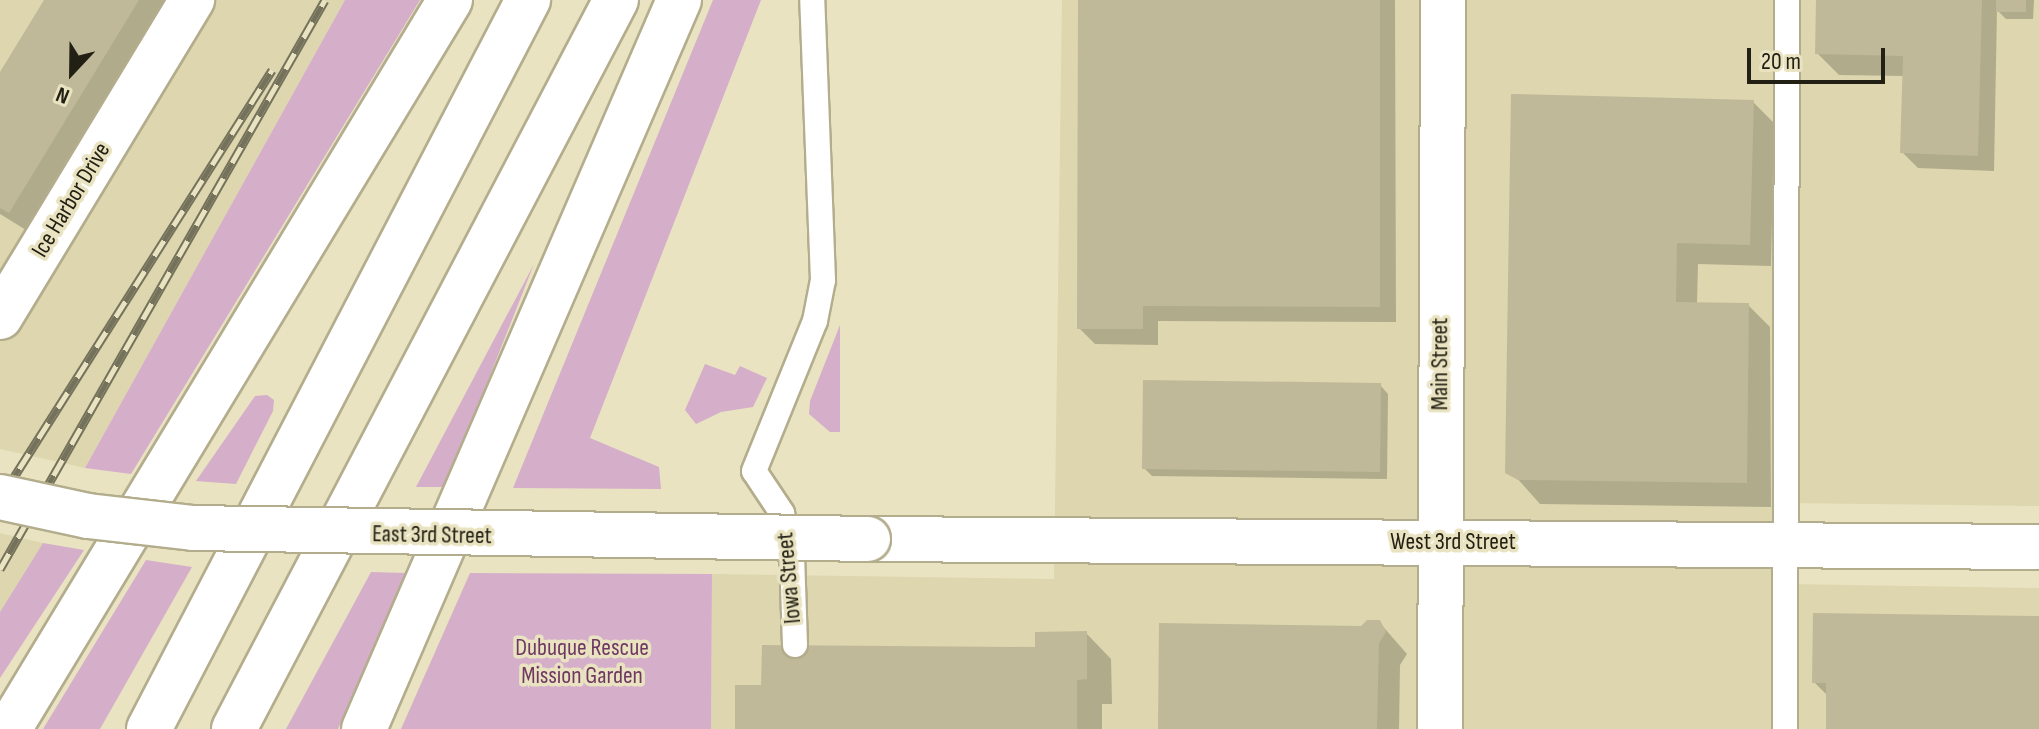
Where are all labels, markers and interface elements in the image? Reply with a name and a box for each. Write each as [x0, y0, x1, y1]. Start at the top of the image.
north arrow [32, 32, 112, 112]
scale bar [1751, 32, 1889, 82]
text: 20 m [1761, 47, 1801, 76]
text: N [52, 80, 73, 109]
street label: Ice Harbor Drive [26, 137, 116, 263]
street label: Main Street [1426, 318, 1454, 410]
street label: East 3rd Street [372, 520, 492, 550]
street label: West 3rd Street [1390, 528, 1516, 556]
street label: Iowa Street [771, 531, 807, 625]
park label: Dubuque Rescue Mission Garden [515, 634, 649, 690]

